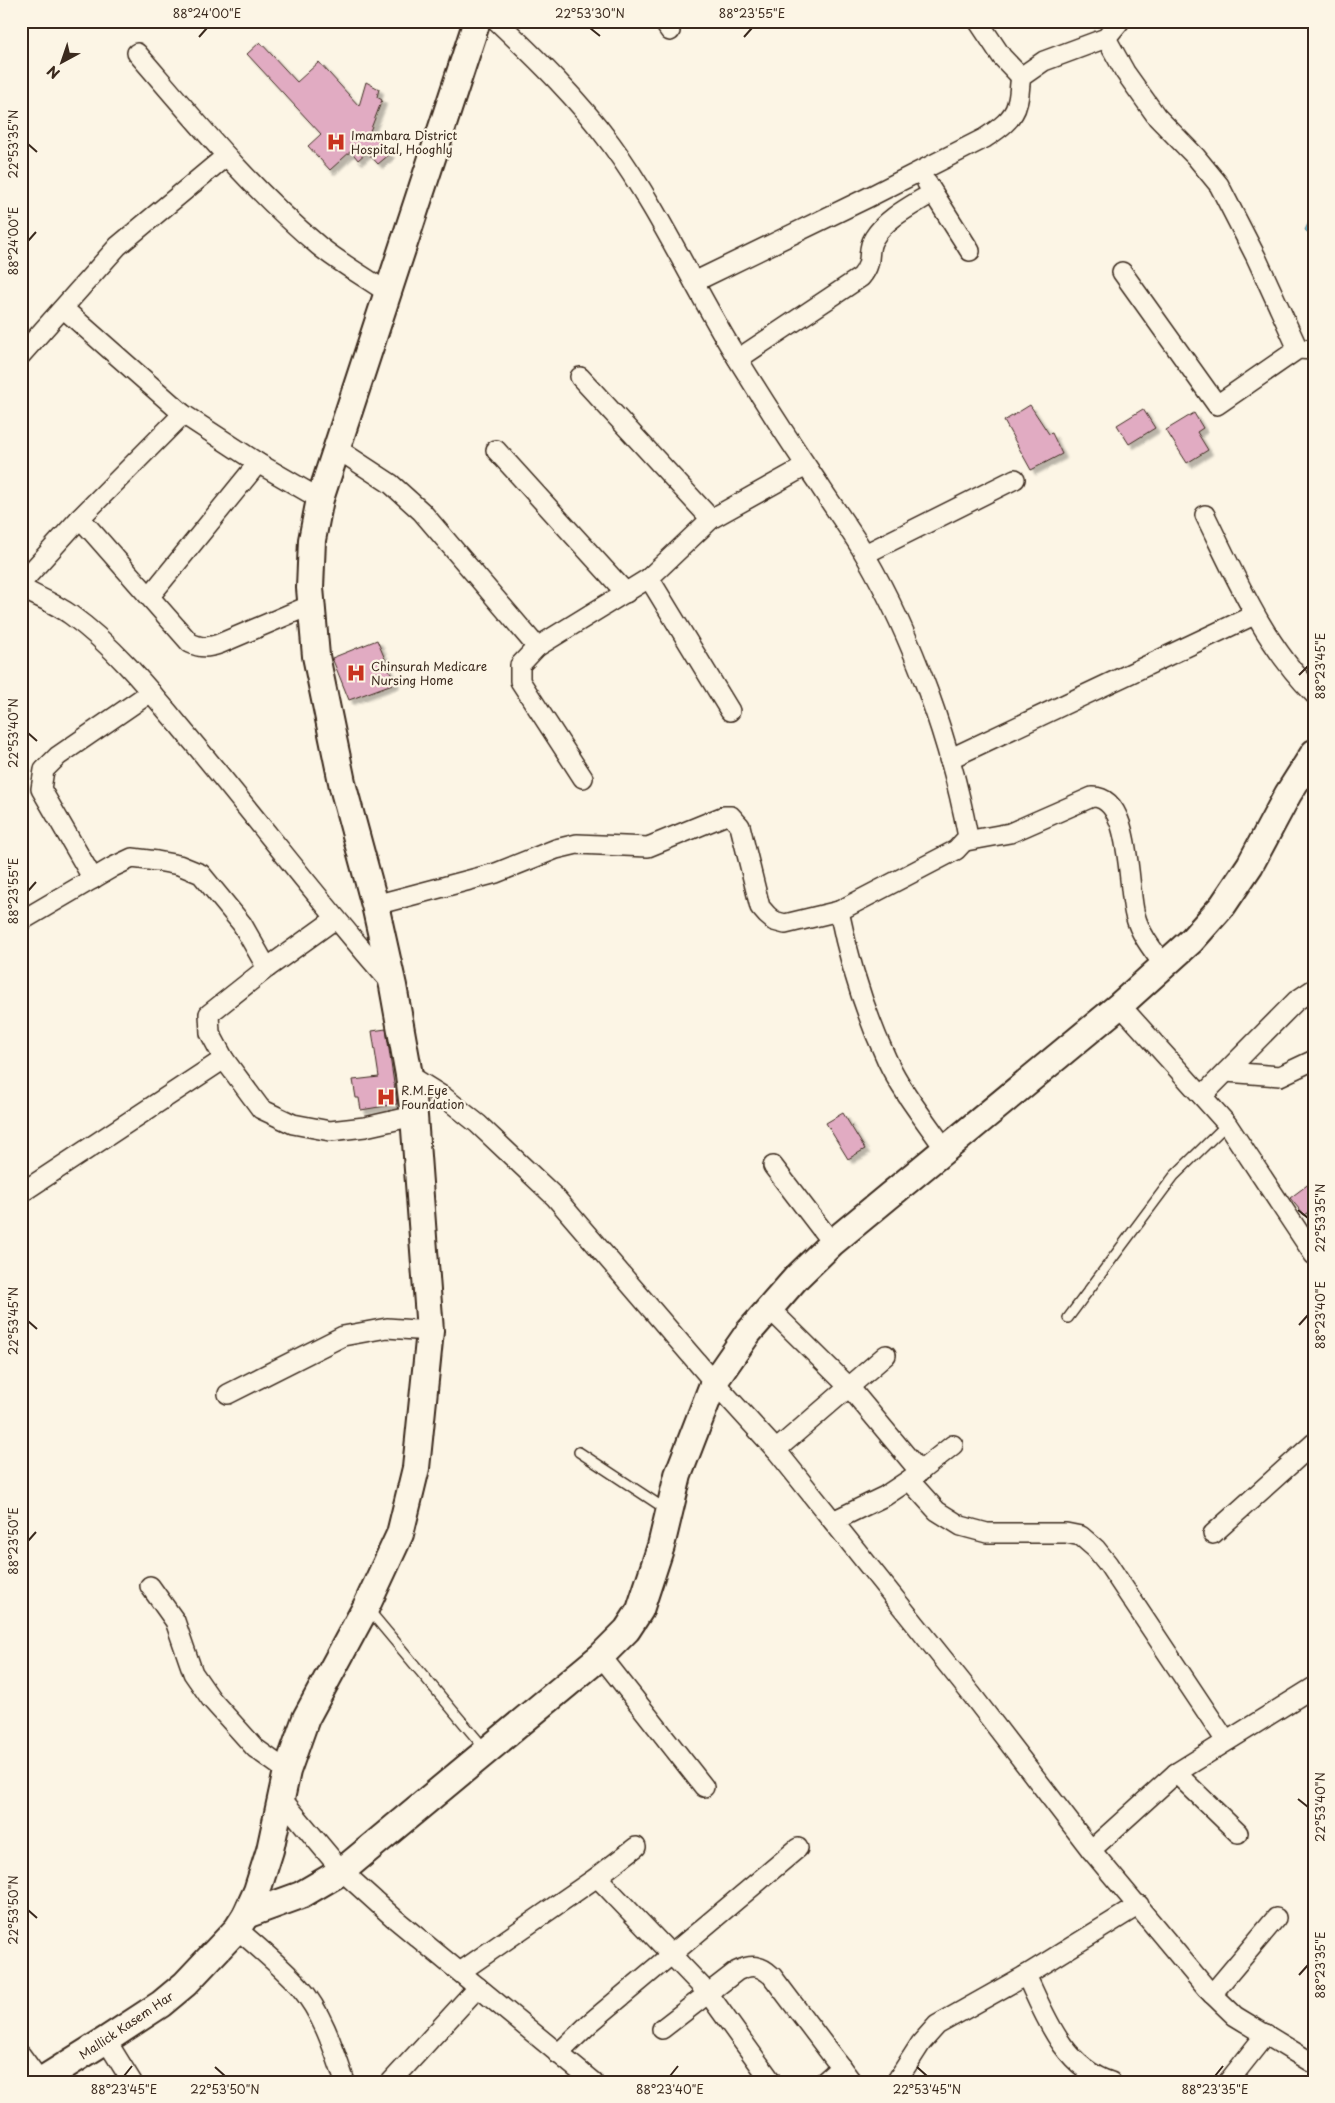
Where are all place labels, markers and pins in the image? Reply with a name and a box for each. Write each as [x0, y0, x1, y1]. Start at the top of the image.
place label: Imambara District Hospital, Hooghly [351, 126, 458, 158]
hospital icon: Imambara District Hospital, Hooghly [325, 131, 347, 153]
place label: Chinsurah Medicare Nursing Home [371, 657, 487, 689]
hospital icon: Chinsurah Medicare Nursing Home [345, 662, 367, 684]
place label: R.M.Eye Foundation [401, 1081, 465, 1113]
hospital icon: R.M.Eye Foundation [375, 1086, 397, 1108]

